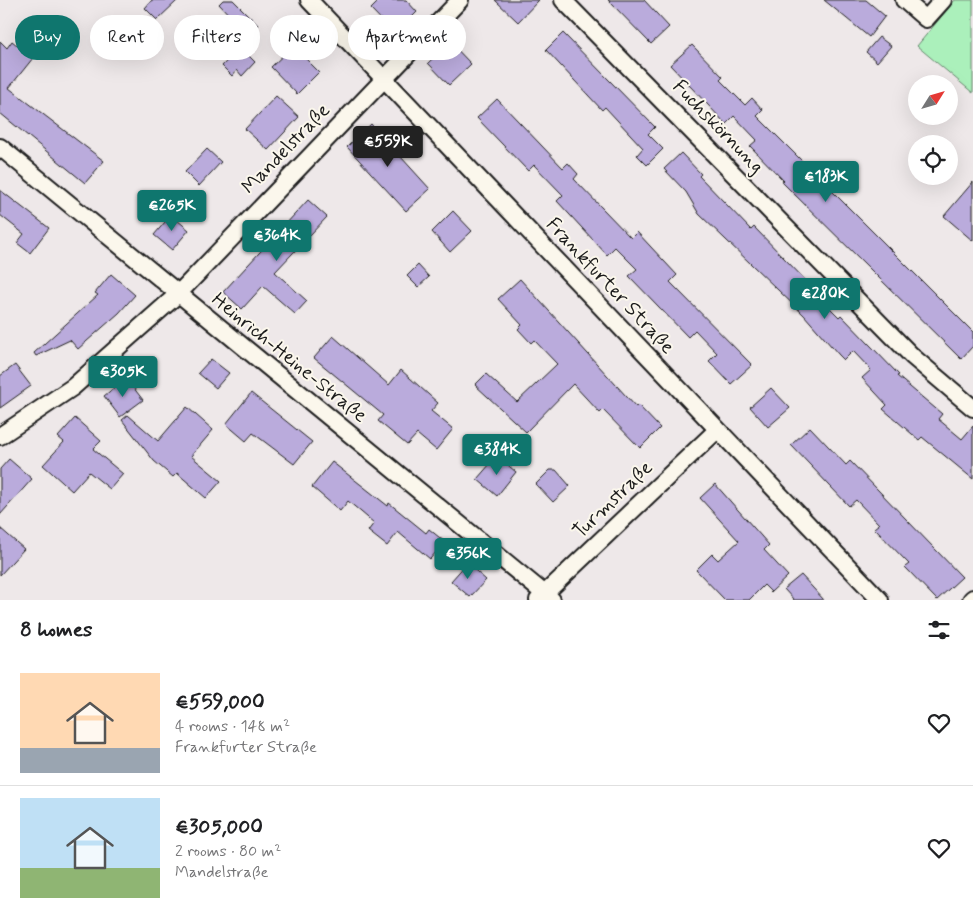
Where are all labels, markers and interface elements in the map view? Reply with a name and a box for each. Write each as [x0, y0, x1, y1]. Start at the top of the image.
chip: Buy [15, 15, 80, 60]
chip: Rent [90, 15, 164, 60]
chip: Filters [174, 15, 260, 60]
chip: New [270, 15, 338, 60]
chip: Apartment [348, 15, 466, 60]
street label: Fuchskörnung [666, 74, 770, 180]
north arrow [908, 75, 958, 125]
map controls [908, 75, 958, 185]
street label: Mandelstraße [236, 97, 336, 200]
pin: €559K [353, 126, 423, 168]
text: €559K [364, 131, 412, 152]
button: locate [908, 135, 958, 185]
pin: €183K [791, 160, 861, 203]
text: €183K [804, 166, 848, 187]
pin: €265K [137, 190, 207, 232]
text: €265K [148, 195, 196, 216]
street label: Frankfurter Straße [540, 212, 680, 360]
pin: €364K [242, 220, 312, 262]
text: €364K [253, 225, 301, 246]
pin: €280K [790, 278, 860, 320]
text: €280K [801, 283, 849, 304]
street label: Heinrich-Heine-Straße [205, 287, 373, 429]
pin: €305K [88, 356, 158, 398]
text: €305K [99, 361, 147, 382]
pin: €384K [462, 434, 532, 476]
text: €384K [473, 439, 521, 460]
street label: Turmstraße [567, 455, 659, 545]
pin: €356K [433, 538, 503, 580]
text: €356K [445, 543, 491, 564]
text: 8 homes [20, 616, 92, 644]
icon: filters [925, 616, 953, 644]
text: €559,000 [175, 688, 265, 716]
icon: home [60, 693, 120, 753]
icon: heart [925, 709, 953, 737]
text: 4 rooms · 148 m² [175, 716, 290, 737]
text: Frankfurter Straße [175, 737, 317, 758]
text: €305,000 [175, 813, 263, 841]
icon: home [60, 818, 120, 878]
icon: heart [925, 834, 953, 862]
text: 2 rooms · 80 m² [175, 841, 281, 862]
text: Mandelstraße [175, 862, 268, 883]

